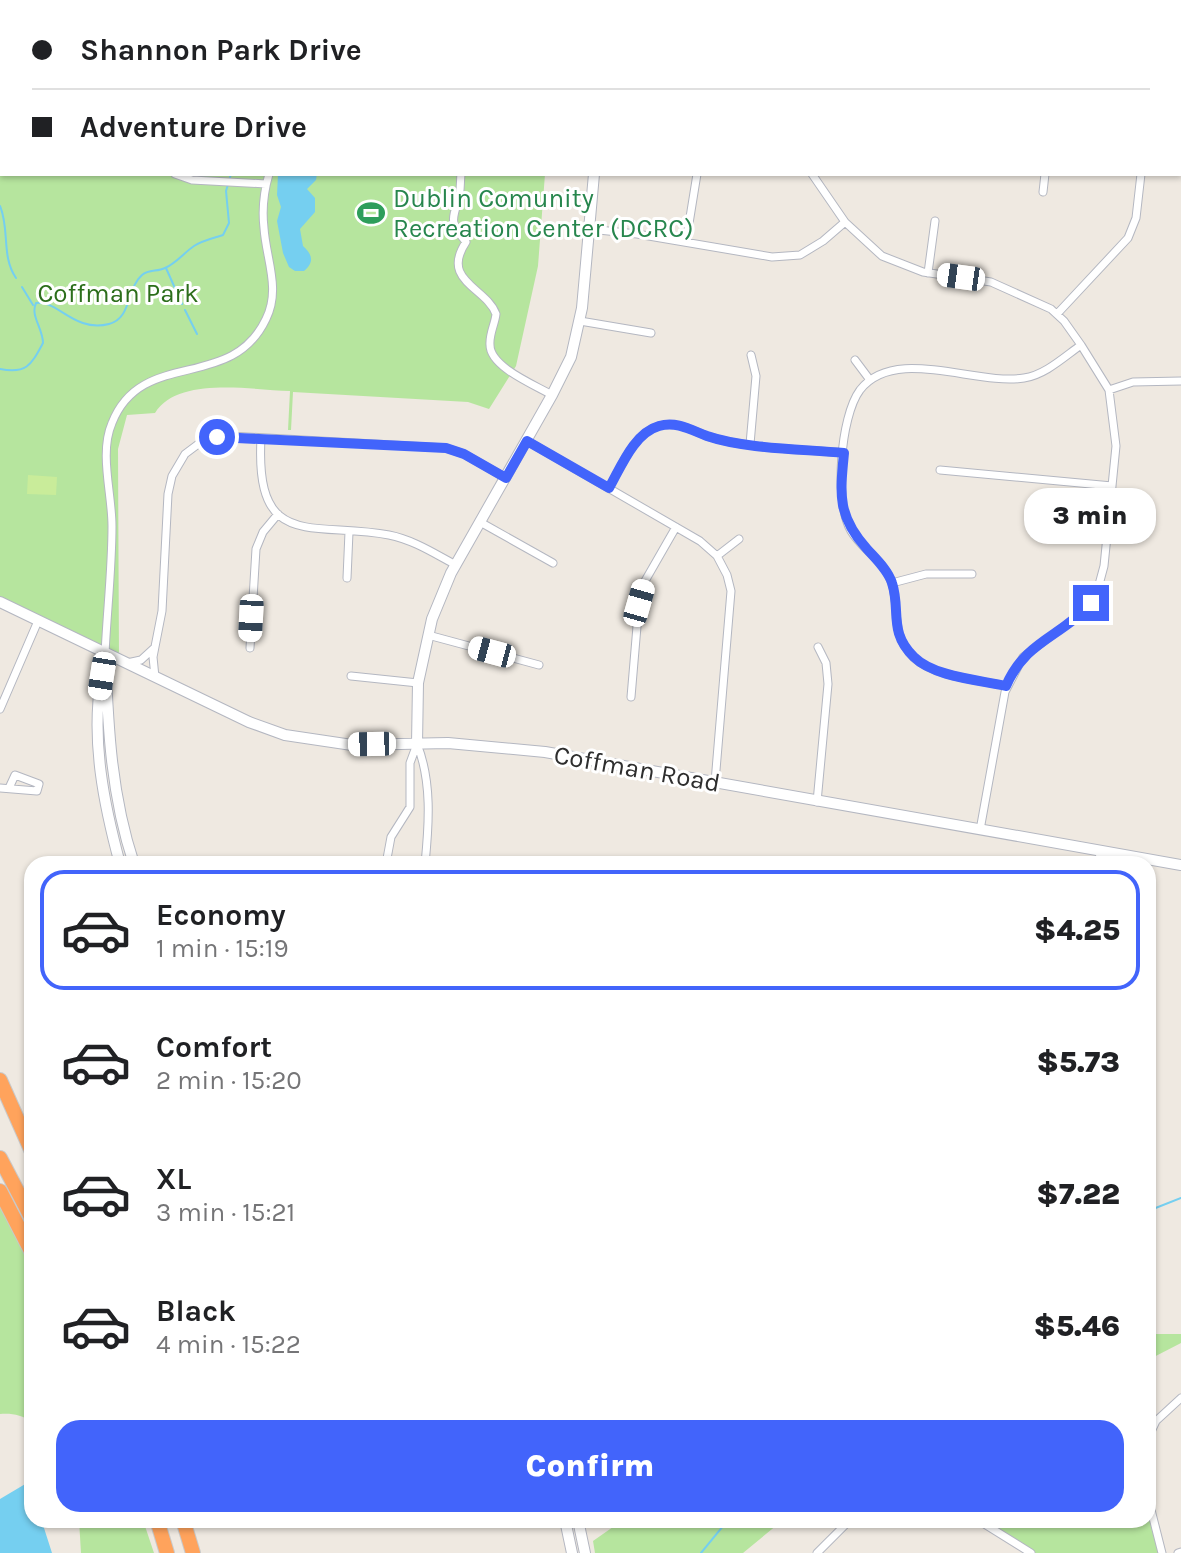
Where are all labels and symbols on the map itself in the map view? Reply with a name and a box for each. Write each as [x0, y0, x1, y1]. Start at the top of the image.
place label: Dublin Comunity Recreation Center (DCRC) [393, 183, 693, 244]
sports icon: Dublin Comunity Recreation Center (DCRC) [356, 198, 386, 228]
car [936, 262, 986, 292]
park label: Coffman Park [37, 278, 199, 309]
route start [199, 419, 235, 455]
callout: 3 min [1025, 487, 1157, 543]
car [621, 577, 657, 629]
route end [1073, 585, 1109, 621]
car [238, 593, 264, 643]
car [466, 634, 518, 670]
car [86, 650, 118, 702]
car [348, 732, 396, 756]
street label: Coffman Road [551, 739, 723, 799]

